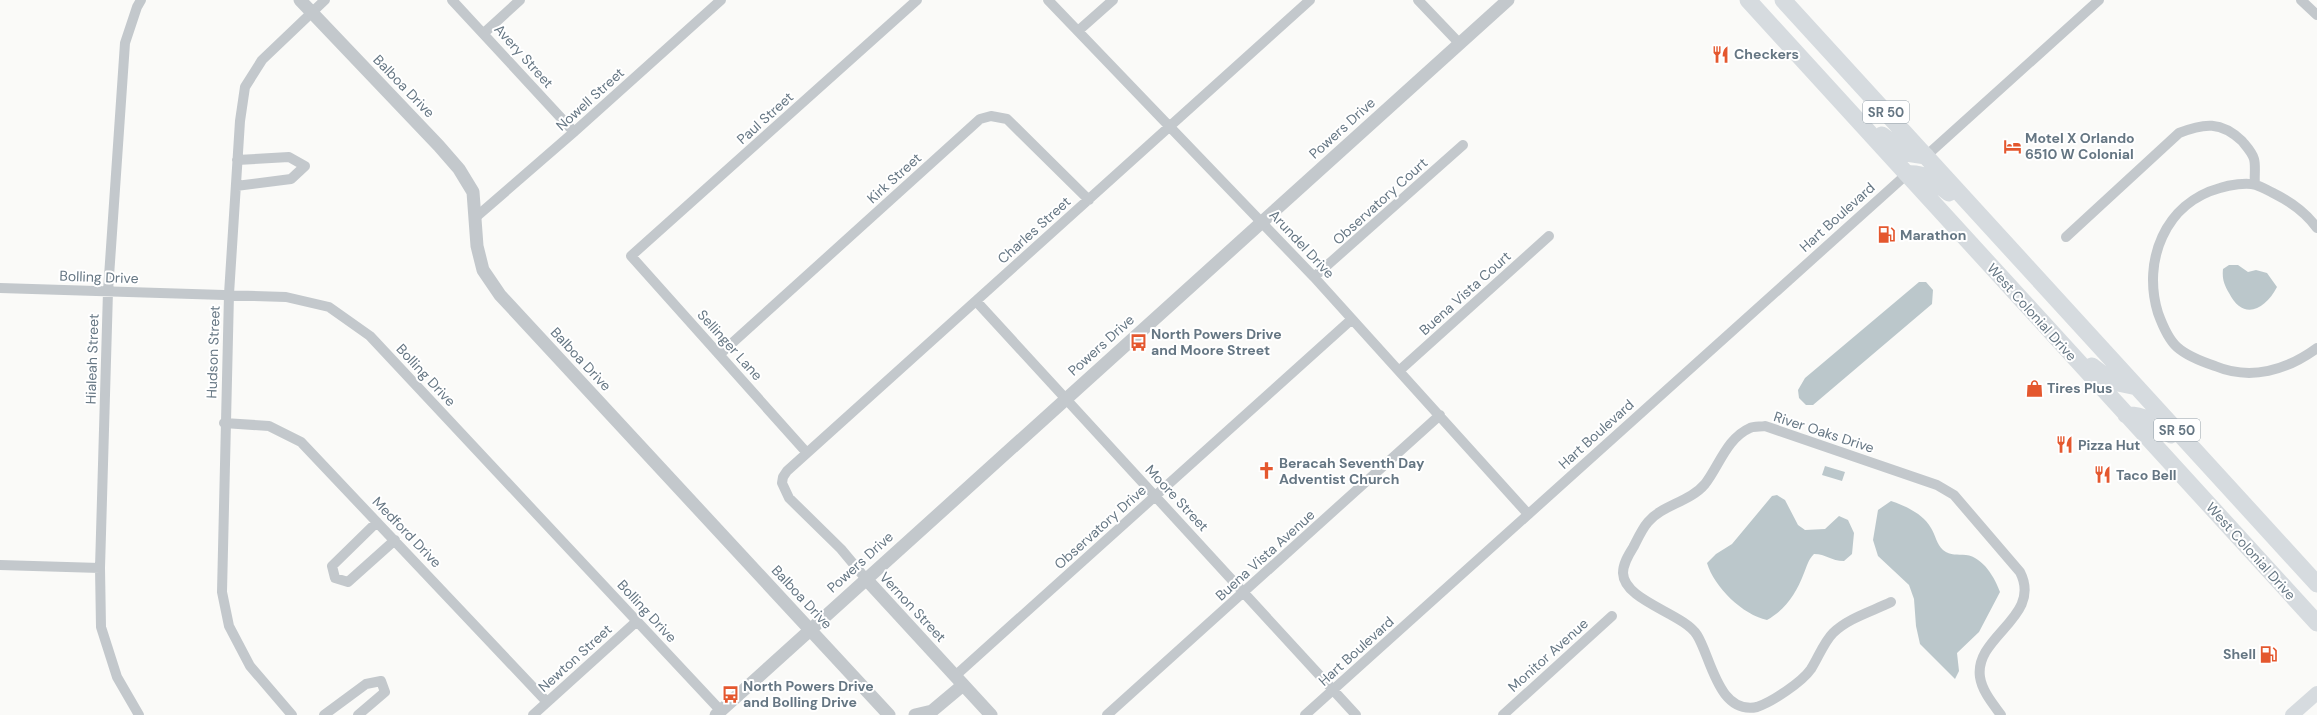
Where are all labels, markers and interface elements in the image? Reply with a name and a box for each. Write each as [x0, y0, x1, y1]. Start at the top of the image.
street label: Avery Street [491, 20, 557, 92]
restaurant icon: Checkers [1711, 44, 1731, 64]
place label: Checkers [1734, 45, 1799, 63]
street label: Balboa Drive [369, 51, 439, 121]
street label: Nowell Street [552, 64, 628, 134]
street label: Paul Street [733, 88, 797, 148]
street label: Powers Drive [1305, 93, 1379, 163]
road number: SR 50 [1863, 101, 1909, 123]
place label: Motel X Orlando 6510 W Colonial [2025, 129, 2135, 163]
hotel icon: Motel X Orlando 6510 W Colonial [2002, 136, 2022, 156]
street label: Kirk Street [863, 149, 925, 207]
street label: Observatory Court [1329, 154, 1431, 248]
street label: Hart Boulevard [1796, 178, 1878, 256]
street label: Charles Street [994, 192, 1074, 268]
street label: Arundel Drive [1266, 206, 1338, 282]
fuel station icon: Marathon [1877, 225, 1897, 245]
place label: Marathon [1900, 226, 1966, 244]
street label: Buena Vista Court [1415, 247, 1515, 339]
street label: West Colonial Drive [1983, 259, 2081, 365]
street label: Bolling Drive [59, 267, 139, 287]
street label: Hudson Street [202, 305, 224, 399]
street label: Sellinger Lane [694, 306, 767, 384]
street label: Powers Drive [1064, 310, 1138, 380]
street label: Hialeah Street [81, 313, 103, 405]
street label: Balboa Drive [547, 323, 615, 395]
place label: North Powers Drive and Moore Street [1151, 325, 1282, 359]
bus stop icon: North Powers Drive and Moore Street [1128, 332, 1148, 352]
street label: Bolling Drive [392, 340, 460, 410]
shop icon: Tires Plus [2024, 378, 2044, 398]
place label: Tires Plus [2047, 379, 2112, 397]
street label: Hart Boulevard [1555, 395, 1637, 473]
street label: River Oaks Drive [1771, 407, 1877, 457]
road number: SR 50 [2154, 419, 2200, 441]
restaurant icon: Pizza Hut [2055, 435, 2075, 455]
place label: Pizza Hut [2078, 436, 2140, 454]
place label: Beracah Seventh Day Adventist Church [1279, 454, 1425, 488]
street label: Moore Street [1142, 461, 1212, 535]
church icon: Beracah Seventh Day Adventist Church [1256, 461, 1276, 481]
restaurant icon: Taco Bell [2093, 465, 2113, 485]
place label: Taco Bell [2116, 466, 2177, 484]
street label: Observatory Drive [1050, 481, 1150, 573]
street label: Medford Drive [369, 493, 445, 571]
street label: West Colonial Drive [2202, 498, 2300, 604]
street label: Buena Vista Avenue [1212, 506, 1318, 604]
street label: Powers Drive [823, 527, 897, 597]
street label: Balboa Drive [768, 561, 836, 633]
street label: Vernon Street [876, 568, 950, 646]
street label: Bolling Drive [613, 576, 681, 646]
street label: Hart Boulevard [1315, 612, 1397, 690]
street label: Monitor Avenue [1504, 614, 1592, 696]
street label: Newton Street [534, 620, 616, 696]
fuel station icon: Shell [2259, 644, 2279, 664]
place label: Shell [2223, 645, 2256, 663]
place label: North Powers Drive and Bolling Drive [743, 677, 874, 711]
bus stop icon: North Powers Drive and Bolling Drive [720, 684, 740, 704]

